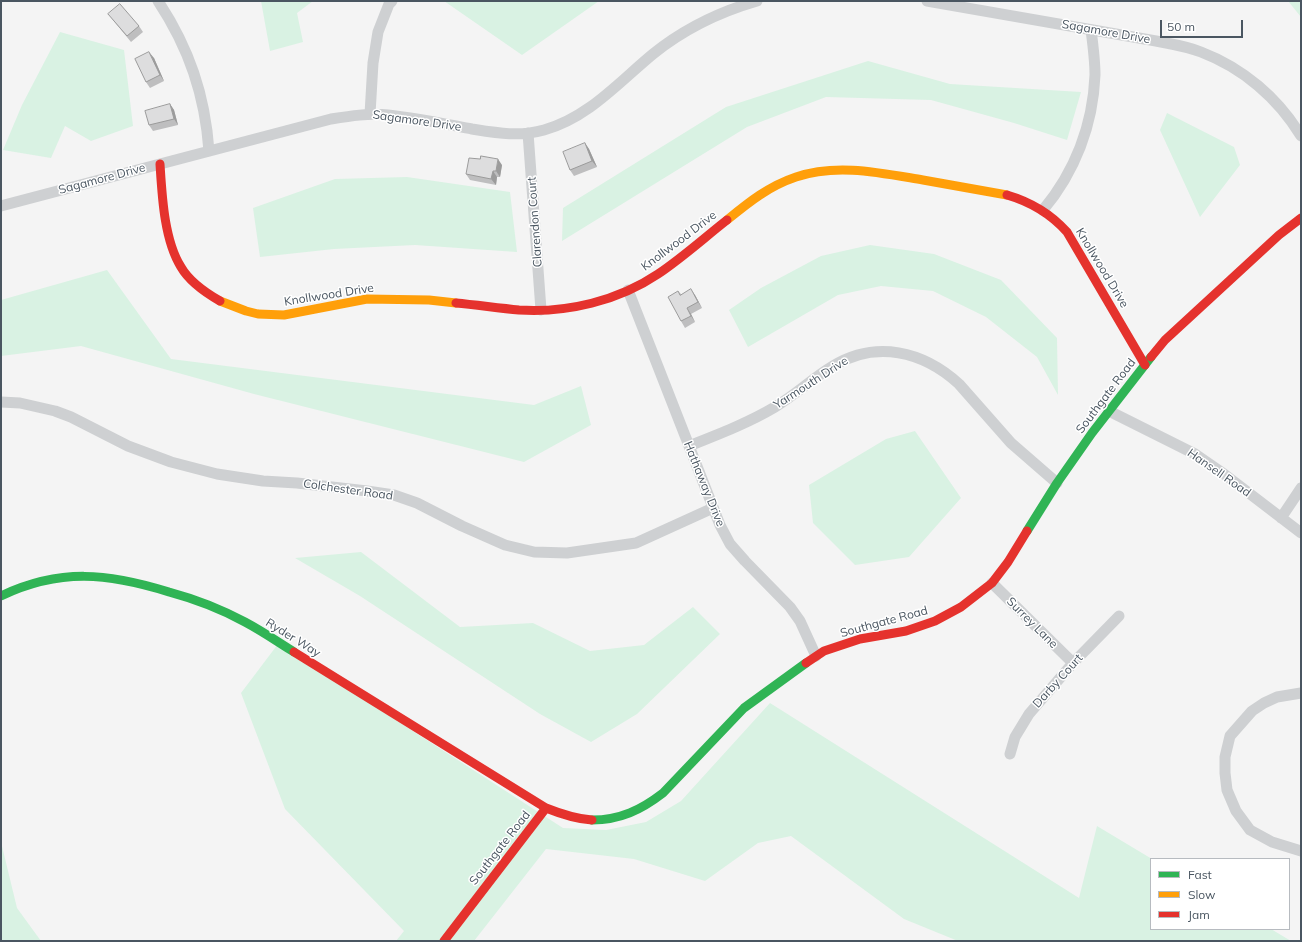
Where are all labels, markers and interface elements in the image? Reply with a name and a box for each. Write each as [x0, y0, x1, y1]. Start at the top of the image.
scale bar [1162, 12, 1245, 38]
street label: Sagamore Drive [1061, 17, 1151, 47]
text: 50 m [1167, 19, 1195, 34]
street label: Sagamore Drive [372, 108, 462, 134]
street label: Sagamore Drive [57, 160, 147, 198]
street label: Clarendon Court [525, 176, 545, 268]
street label: Knollwood Drive [639, 208, 719, 274]
street label: Knollwood Drive [1073, 225, 1131, 311]
street label: Knollwood Drive [283, 281, 375, 309]
street label: Yarmouth Drive [771, 354, 851, 412]
street label: Southgate Road [1073, 356, 1139, 436]
street label: Hathaway Drive [680, 439, 728, 529]
street label: Hansell Road [1184, 446, 1254, 500]
street label: Colchester Road [302, 477, 394, 503]
street label: Surrey Lane [1003, 594, 1061, 652]
street label: Southgate Road [839, 603, 929, 641]
street label: Ryder Way [263, 615, 323, 661]
street label: Darby Court [1030, 651, 1086, 711]
street label: Southgate Road [467, 808, 533, 888]
legend [1150, 858, 1290, 930]
text: Fast [1188, 867, 1212, 882]
text: Slow [1188, 887, 1216, 902]
text: Jam [1188, 907, 1210, 922]

